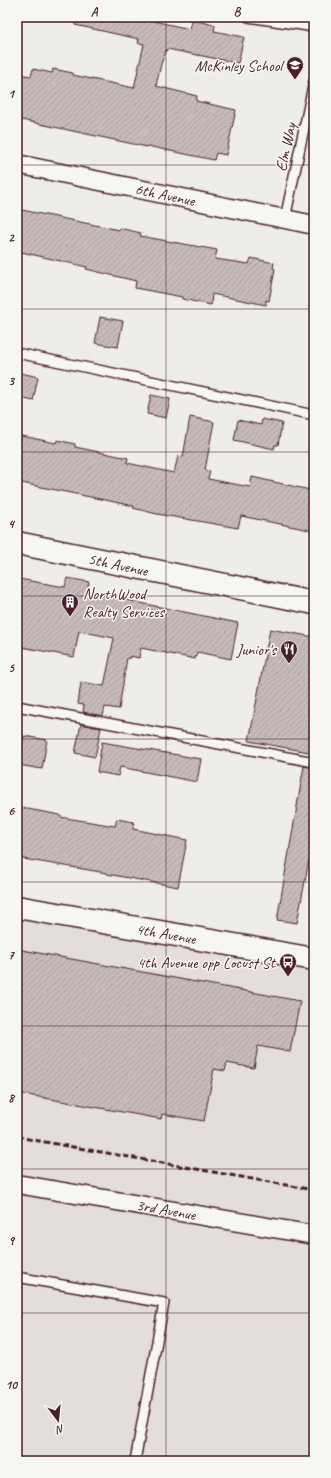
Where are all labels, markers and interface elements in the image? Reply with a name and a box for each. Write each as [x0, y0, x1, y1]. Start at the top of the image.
text: A [91, 4, 99, 20]
text: B [234, 4, 242, 20]
school or university icon: McKinley School [285, 55, 305, 80]
place label: McKinley School [195, 56, 285, 76]
text: 1 [8, 86, 16, 102]
street label: Elm Way [271, 120, 301, 173]
street label: 6th Avenue [133, 179, 198, 211]
text: 2 [8, 230, 15, 246]
text: 3 [8, 373, 15, 389]
text: 4 [8, 516, 16, 532]
street label: 5th Avenue [86, 549, 151, 581]
place label: NorthWood Realty Services [83, 584, 166, 622]
building icon: NorthWood Realty Services [60, 592, 80, 617]
restaurant icon: Junior's [279, 639, 299, 664]
place label: Junior's [236, 640, 278, 660]
text: 5 [8, 660, 15, 676]
text: 6 [8, 803, 15, 819]
street label: 4th Avenue [134, 919, 199, 949]
text: 7 [8, 947, 15, 963]
bus stop icon: 4th Avenue opp Locust St [278, 952, 298, 977]
place label: 4th Avenue opp Locust St [137, 953, 277, 973]
text: 8 [8, 1090, 16, 1106]
street label: 3rd Avenue [135, 1195, 199, 1225]
text: 9 [8, 1233, 15, 1249]
text: 10 [5, 1377, 18, 1393]
north arrow [38, 1400, 78, 1440]
text: N [53, 1422, 66, 1438]

